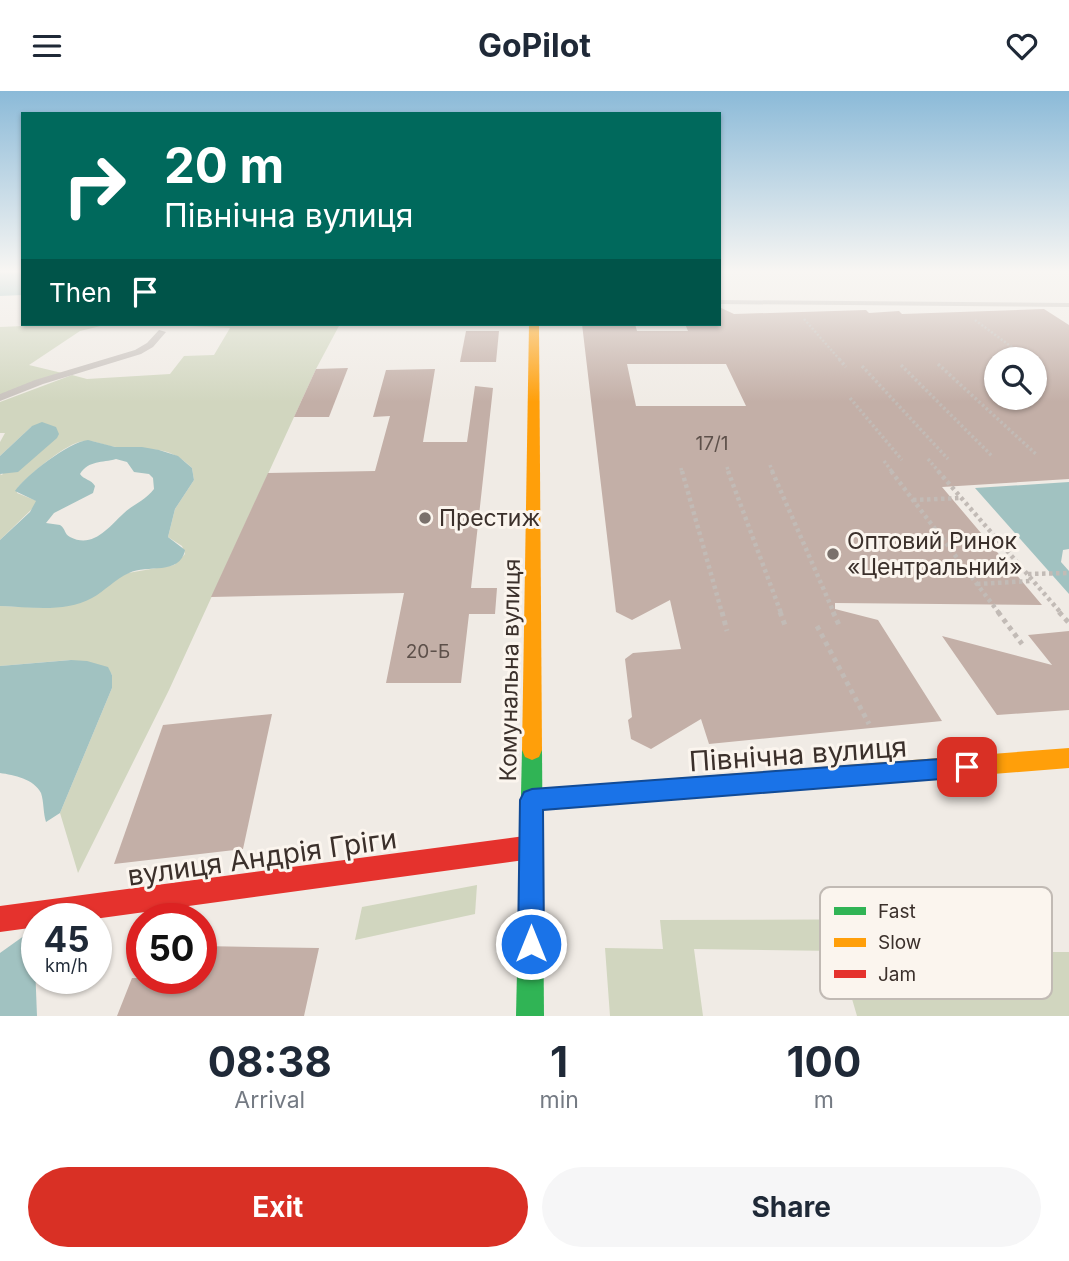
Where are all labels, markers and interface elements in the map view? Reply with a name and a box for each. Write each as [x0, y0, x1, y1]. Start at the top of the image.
text: GoPilot [478, 26, 591, 65]
icon: menu [28, 27, 66, 65]
icon: heart [1003, 27, 1041, 65]
text: 20 m [164, 136, 284, 195]
icon: right [49, 140, 140, 231]
text: Північна вулиця [164, 196, 413, 235]
icon: arrive [126, 273, 164, 311]
text: Then [49, 277, 112, 308]
map controls [984, 347, 1047, 410]
button: search [984, 347, 1047, 410]
house number: 17/1 [695, 432, 729, 455]
place label: Престиж [439, 504, 540, 532]
marker: Престиж [417, 510, 433, 526]
place label: Оптовий Ринок «Центральний» [847, 527, 1023, 581]
marker: Оптовий Ринок «Центральний» [825, 546, 841, 562]
street label: Комунальна вулиця [494, 558, 526, 782]
house number: 20-Б [406, 640, 450, 663]
street label: Північна вулиця [688, 729, 908, 779]
pin [937, 737, 997, 797]
icon: arrive [948, 748, 986, 786]
street label: вулиця Андрія Гріги [125, 821, 399, 893]
legend [820, 887, 1052, 999]
text: Fast [878, 900, 916, 923]
speed limit sign: 50 [126, 903, 217, 994]
position arrow [494, 907, 568, 981]
text: 45 [43, 918, 90, 960]
text: Slow [878, 931, 921, 954]
text: km/h [45, 955, 88, 976]
text: Jam [878, 963, 916, 986]
text: 08:38 [208, 1036, 332, 1087]
text: 1 [550, 1036, 568, 1087]
text: 100 [787, 1036, 861, 1087]
text: Arrival [234, 1086, 305, 1114]
text: min [540, 1086, 579, 1114]
text: m [814, 1086, 834, 1114]
button: Exit [28, 1167, 528, 1247]
button: Share [542, 1167, 1041, 1247]

